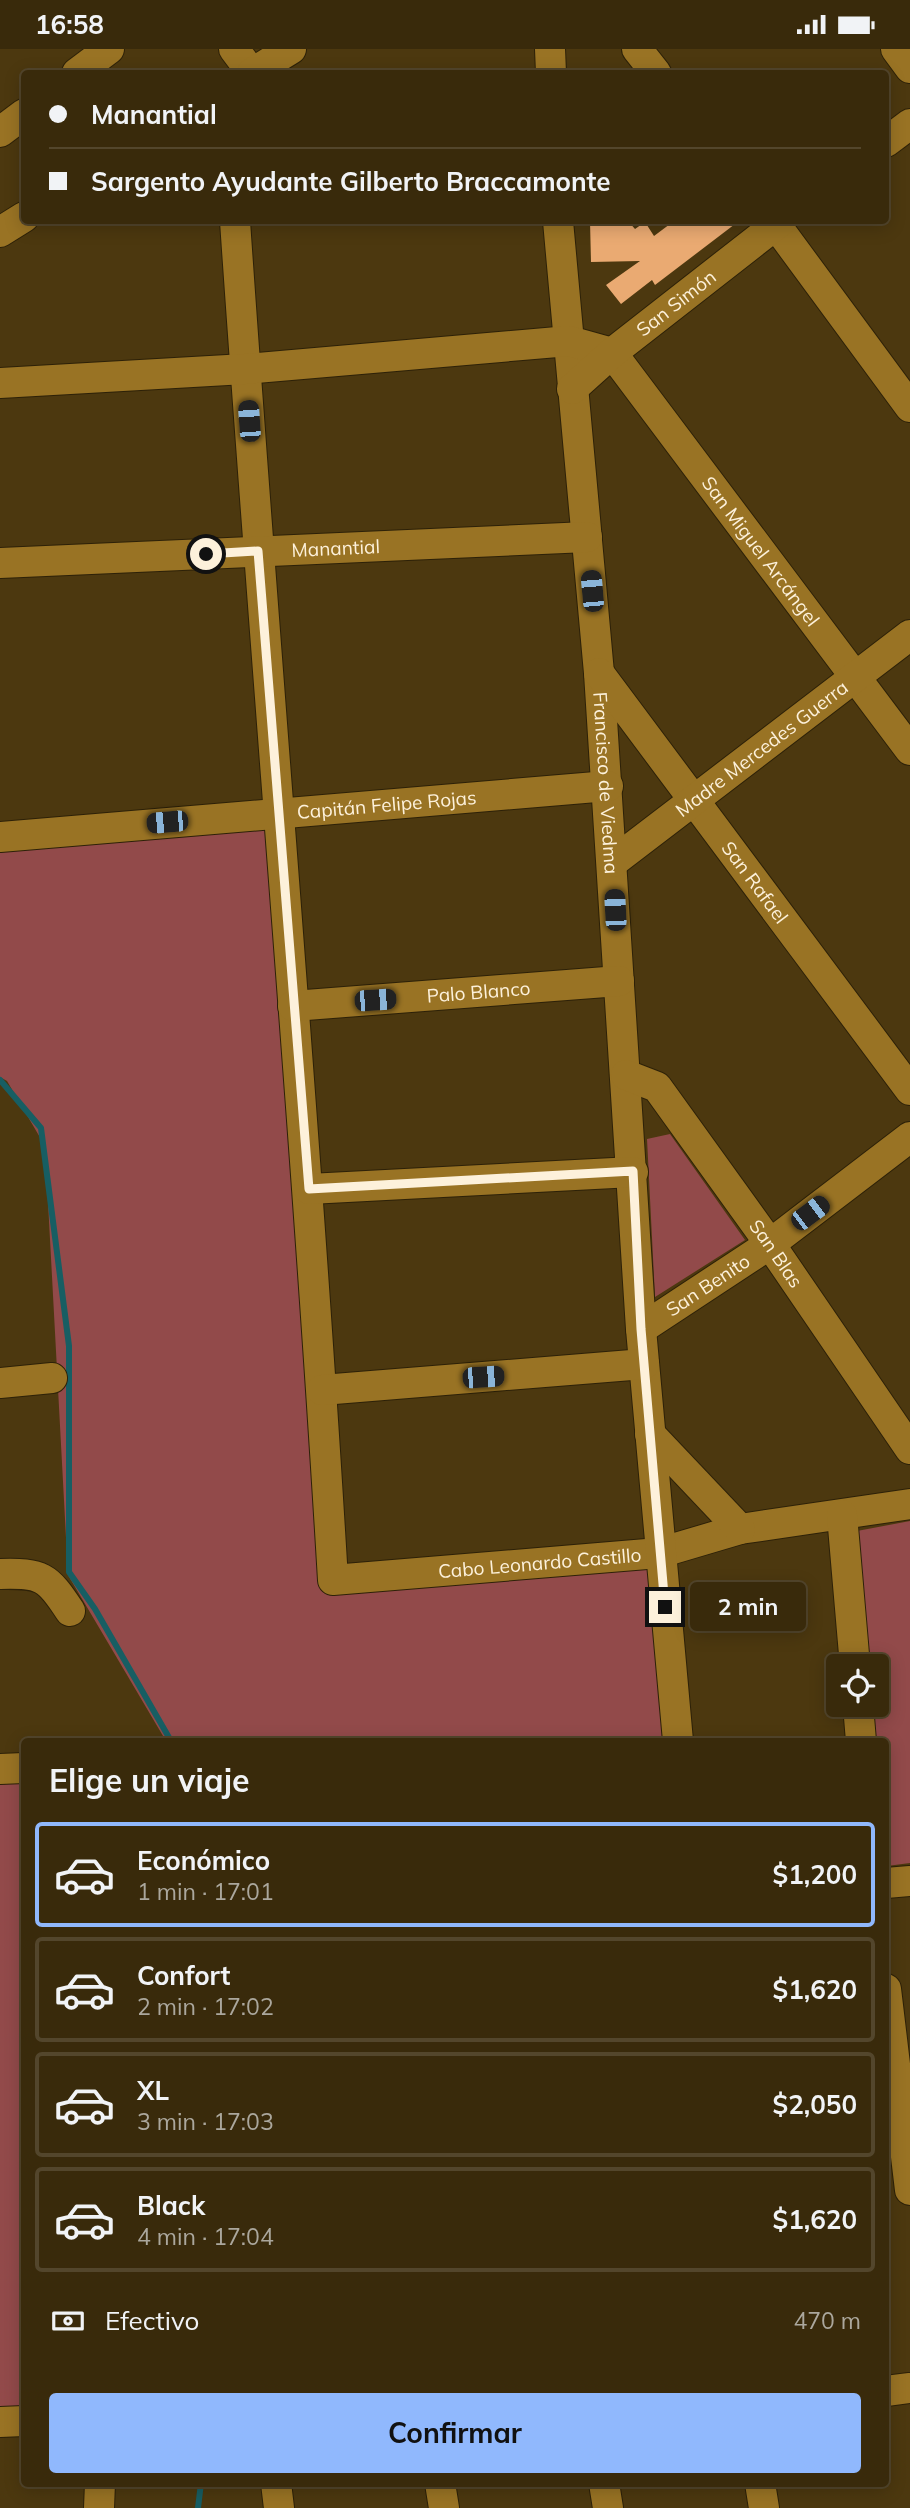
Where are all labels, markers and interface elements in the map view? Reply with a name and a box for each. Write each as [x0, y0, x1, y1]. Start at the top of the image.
text: 16:58 [35, 8, 104, 41]
text: Manantial [91, 98, 217, 131]
text: Sargento Ayudante Gilberto Braccamonte [91, 165, 611, 198]
street label: San Simón [631, 265, 721, 342]
car [238, 399, 261, 443]
street label: San Miguel Arcángel [697, 471, 825, 631]
street label: Manantial [291, 534, 380, 562]
route start [190, 538, 222, 570]
car [580, 569, 605, 613]
street label: Madre Mercedes Guerra [671, 675, 853, 822]
street label: Francisco de Viedma [588, 691, 624, 875]
street label: Capitán Felipe Rojas [296, 785, 477, 824]
car [146, 810, 189, 834]
street label: San Rafael [717, 836, 794, 928]
car [604, 888, 627, 932]
street label: Palo Blanco [426, 976, 531, 1008]
car [354, 988, 397, 1012]
car [787, 1192, 834, 1234]
street label: San Blas [744, 1215, 808, 1292]
street label: San Benito [661, 1249, 754, 1321]
car [462, 1365, 505, 1389]
street label: Cabo Leonardo Castillo [437, 1543, 642, 1583]
callout: 2 min [690, 1583, 805, 1631]
route end [649, 1591, 681, 1623]
text: 2 min [718, 1592, 778, 1621]
map controls [826, 1654, 889, 1717]
button: locate [826, 1654, 889, 1717]
text: Elige un viaje [49, 1760, 250, 1800]
icon: car [53, 1843, 116, 1906]
text: Económico [137, 1844, 270, 1877]
text: $1,200 [773, 1858, 857, 1891]
text: 1 min · 17:01 [137, 1877, 274, 1906]
icon: car [53, 1958, 116, 2021]
text: Confort [137, 1959, 230, 1992]
text: $1,620 [773, 1973, 857, 2006]
text: 2 min · 17:02 [137, 1992, 274, 2021]
icon: car [53, 2073, 116, 2136]
text: XL [137, 2074, 169, 2107]
text: $2,050 [773, 2088, 857, 2121]
text: 3 min · 17:03 [137, 2107, 274, 2136]
icon: car [53, 2188, 116, 2251]
text: Black [137, 2189, 205, 2222]
text: $1,620 [773, 2203, 857, 2236]
text: 4 min · 17:04 [137, 2222, 274, 2251]
icon: cash [49, 2302, 87, 2340]
text: Efectivo [105, 2304, 199, 2337]
text: 470 m [793, 2306, 861, 2335]
button: Confirmar [49, 2393, 861, 2473]

